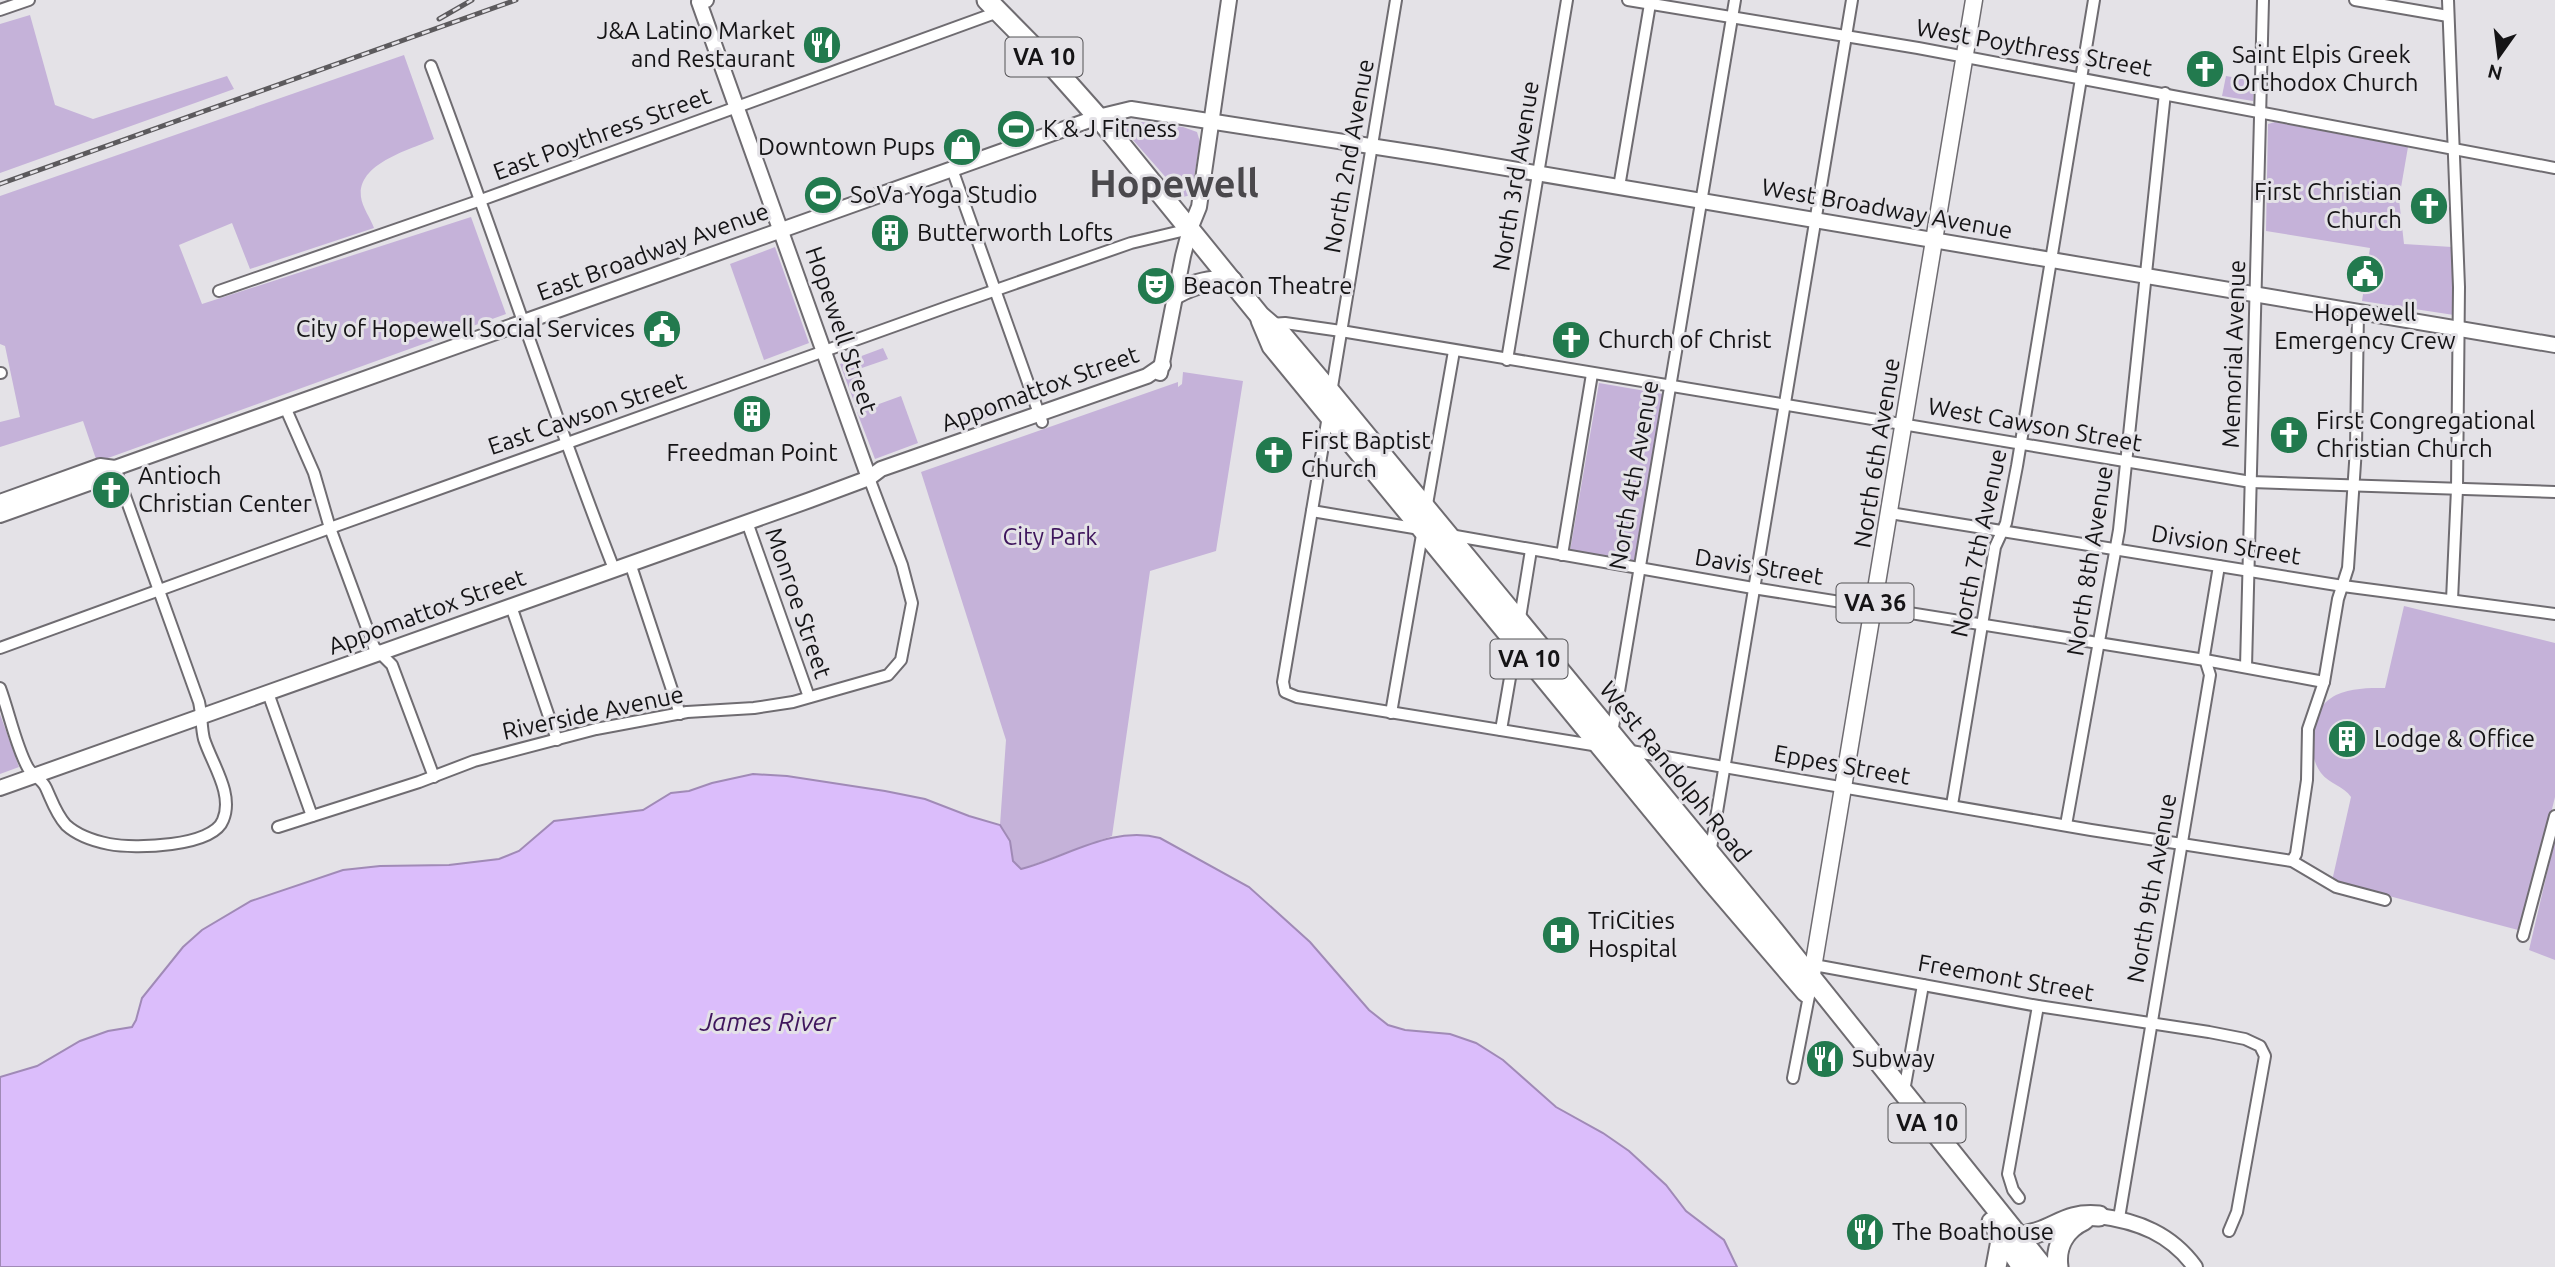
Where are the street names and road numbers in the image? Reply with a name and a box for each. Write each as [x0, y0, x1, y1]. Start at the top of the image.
street label: West Poythress Street [1914, 13, 2155, 82]
road number: VA 10 [1006, 38, 1082, 76]
street label: North 2nd Avenue [1318, 57, 1379, 255]
street label: North 3rd Avenue [1487, 79, 1544, 273]
street label: East Poythress Street [489, 81, 715, 185]
street label: West Broadway Avenue [1760, 173, 2015, 244]
street label: East Broadway Avenue [533, 197, 772, 306]
street label: Hopewell Street [800, 243, 883, 417]
street label: Memorial Avenue [2217, 259, 2250, 449]
street label: Appomattox Street [937, 340, 1143, 437]
street label: North 6th Avenue [1848, 356, 1905, 550]
street label: East Cawson Street [484, 367, 690, 460]
street label: North 4th Avenue [1604, 378, 1663, 572]
street label: West Cawson Street [1926, 392, 2145, 457]
street label: North 7th Avenue [1945, 446, 2012, 640]
street label: North 8th Avenue [2061, 464, 2118, 658]
street label: Divsion Street [2149, 519, 2303, 570]
street label: Monroe Street [760, 524, 837, 682]
street label: Davis Street [1693, 543, 1826, 590]
street label: Appomattox Street [324, 563, 530, 660]
road number: VA 36 [1836, 583, 1913, 622]
road number: VA 10 [1490, 639, 1568, 678]
street label: West Randolph Road [1594, 676, 1756, 867]
street label: Riverside Avenue [500, 680, 686, 745]
street label: Eppes Street [1772, 739, 1913, 790]
street label: North 9th Avenue [2122, 791, 2181, 985]
street label: Freemont Street [1916, 949, 2097, 1006]
road number: VA 10 [1888, 1104, 1966, 1142]

